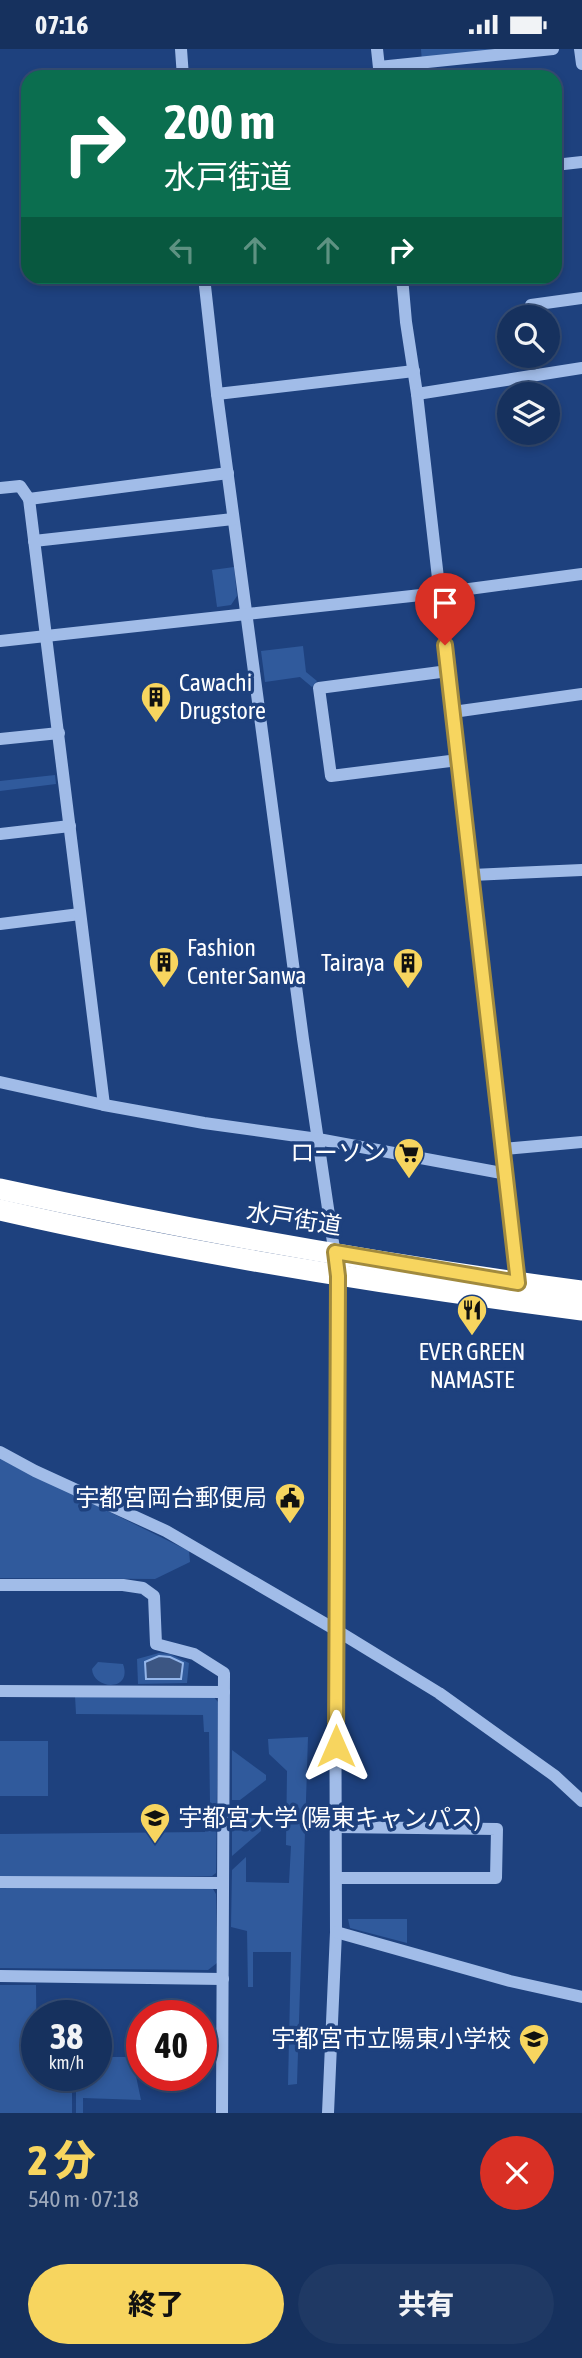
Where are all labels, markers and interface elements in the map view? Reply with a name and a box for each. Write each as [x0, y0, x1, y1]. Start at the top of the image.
text: 07:16 [35, 10, 89, 40]
text: 200 m [164, 93, 275, 149]
icon: right [49, 98, 140, 189]
text: 水戸街道 [164, 158, 292, 195]
icon: left [163, 231, 201, 269]
icon: ahead [236, 231, 274, 269]
icon: ahead [309, 231, 347, 269]
icon: right [382, 231, 420, 269]
map controls [497, 305, 560, 445]
button: search [497, 305, 560, 368]
button: layers [497, 382, 560, 445]
pin [415, 573, 475, 645]
icon: arrive [426, 584, 464, 622]
place label: Cawachi Drugstore [179, 669, 266, 724]
building icon: Cawachi Drugstore [139, 680, 173, 724]
place label: Fashion Center Sanwa [187, 934, 306, 989]
building icon: Fashion Center Sanwa [147, 945, 181, 989]
building icon: Tairaya [391, 946, 425, 990]
place label: Tairaya [321, 949, 385, 976]
supermarket icon: ローソン [392, 1136, 426, 1180]
place label: ローソン [290, 1139, 386, 1166]
street label: 水戸街道 [245, 1198, 344, 1239]
restaurant icon: EVER GREEN NAMASTE [455, 1293, 489, 1337]
place label: EVER GREEN NAMASTE [419, 1338, 525, 1393]
public building icon: 宇都宮岡台郵便局 [273, 1481, 307, 1525]
place label: 宇都宮岡台郵便局 [75, 1484, 267, 1511]
position arrow [299, 1709, 373, 1783]
school or university icon: 宇都宮大学 (陽東キャンパス) [138, 1801, 172, 1845]
place label: 宇都宮大学 (陽東キャンパス) [178, 1804, 481, 1831]
speed limit sign: 40 [126, 2000, 217, 2091]
text: 38 [50, 2016, 83, 2056]
school or university icon: 宇都宮市立陽東小学校 [517, 2022, 551, 2066]
place label: 宇都宮市立陽東小学校 [271, 2025, 511, 2052]
text: km/h [49, 2052, 84, 2073]
text: 2 分 [28, 2136, 96, 2184]
button: close [480, 2136, 554, 2210]
text: 540 m · 07:18 [28, 2186, 139, 2212]
button: 終了 [28, 2264, 284, 2344]
button: 共有 [298, 2264, 554, 2344]

